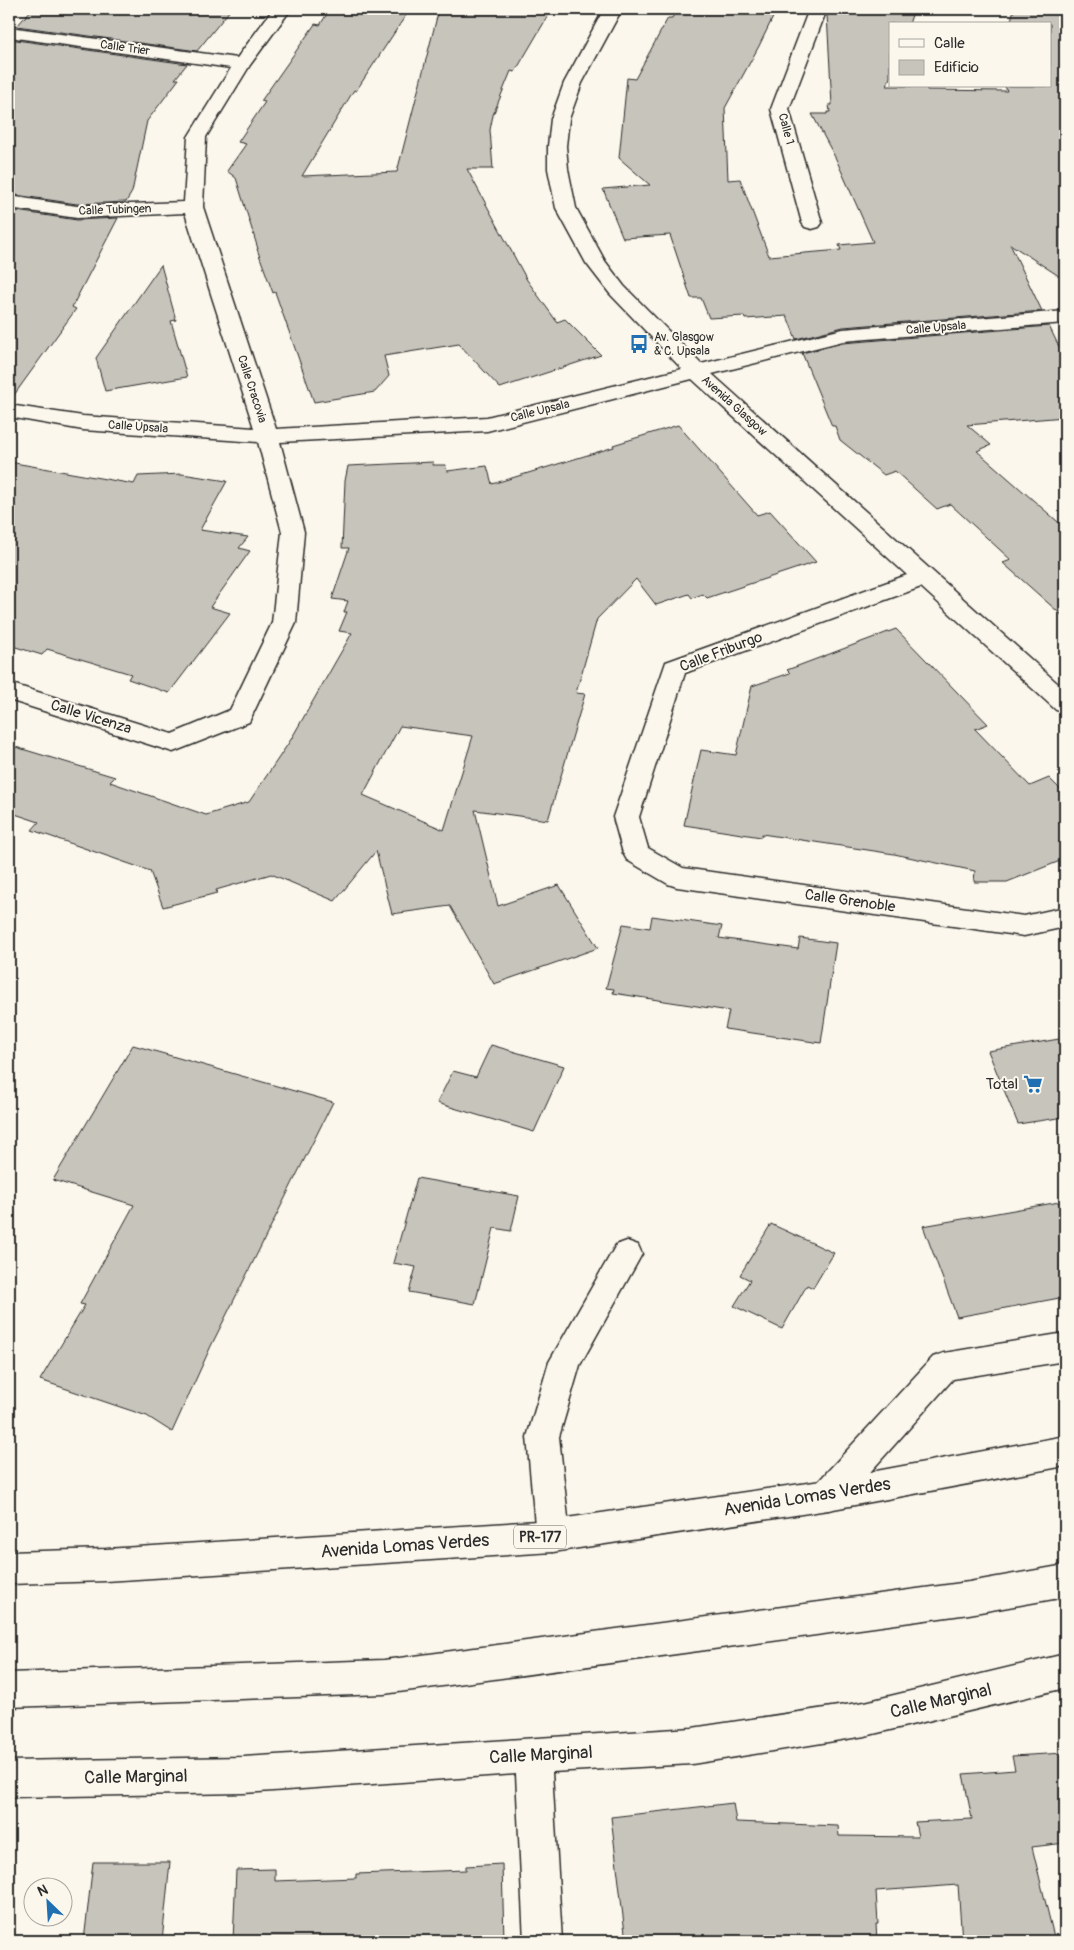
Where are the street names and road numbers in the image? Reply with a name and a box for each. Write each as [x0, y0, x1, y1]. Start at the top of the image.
street label: Calle Trier [99, 37, 152, 59]
street label: Calle 1 [775, 112, 797, 146]
street label: Calle Tubingen [78, 201, 152, 219]
street label: Calle Upsala [905, 318, 967, 338]
street label: Calle Cracovia [234, 353, 270, 425]
street label: Avenida Glasgow [698, 373, 770, 439]
street label: Calle Upsala [509, 396, 571, 426]
street label: Calle Upsala [107, 417, 169, 437]
street label: Calle Friburgo [677, 628, 765, 676]
street label: Calle Vicenza [48, 696, 134, 738]
street label: Calle Grenoble [803, 885, 897, 917]
street label: Avenida Lomas Verdes [722, 1472, 892, 1522]
road number: PR-177 [514, 1525, 566, 1548]
street label: Avenida Lomas Verdes [320, 1529, 490, 1563]
street label: Calle Marginal [888, 1678, 994, 1724]
street label: Calle Marginal [489, 1741, 593, 1769]
street label: Calle Marginal [84, 1765, 188, 1789]

